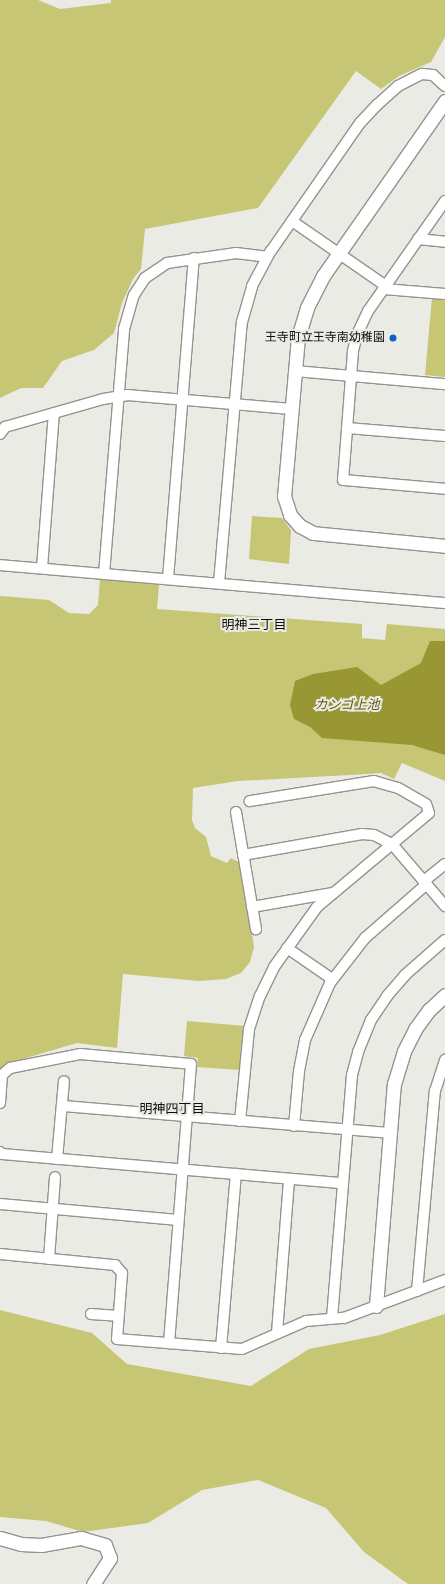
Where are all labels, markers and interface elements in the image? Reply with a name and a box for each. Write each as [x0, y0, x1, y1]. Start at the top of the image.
place label: 王寺町立王寺南幼稚園 [265, 331, 385, 345]
marker: 王寺町立王寺南幼稚園 [388, 333, 398, 343]
district label: 明神三丁目 [222, 617, 286, 633]
water label: カンゴ上池 [315, 697, 379, 713]
district label: 明神四丁目 [140, 1101, 204, 1117]

